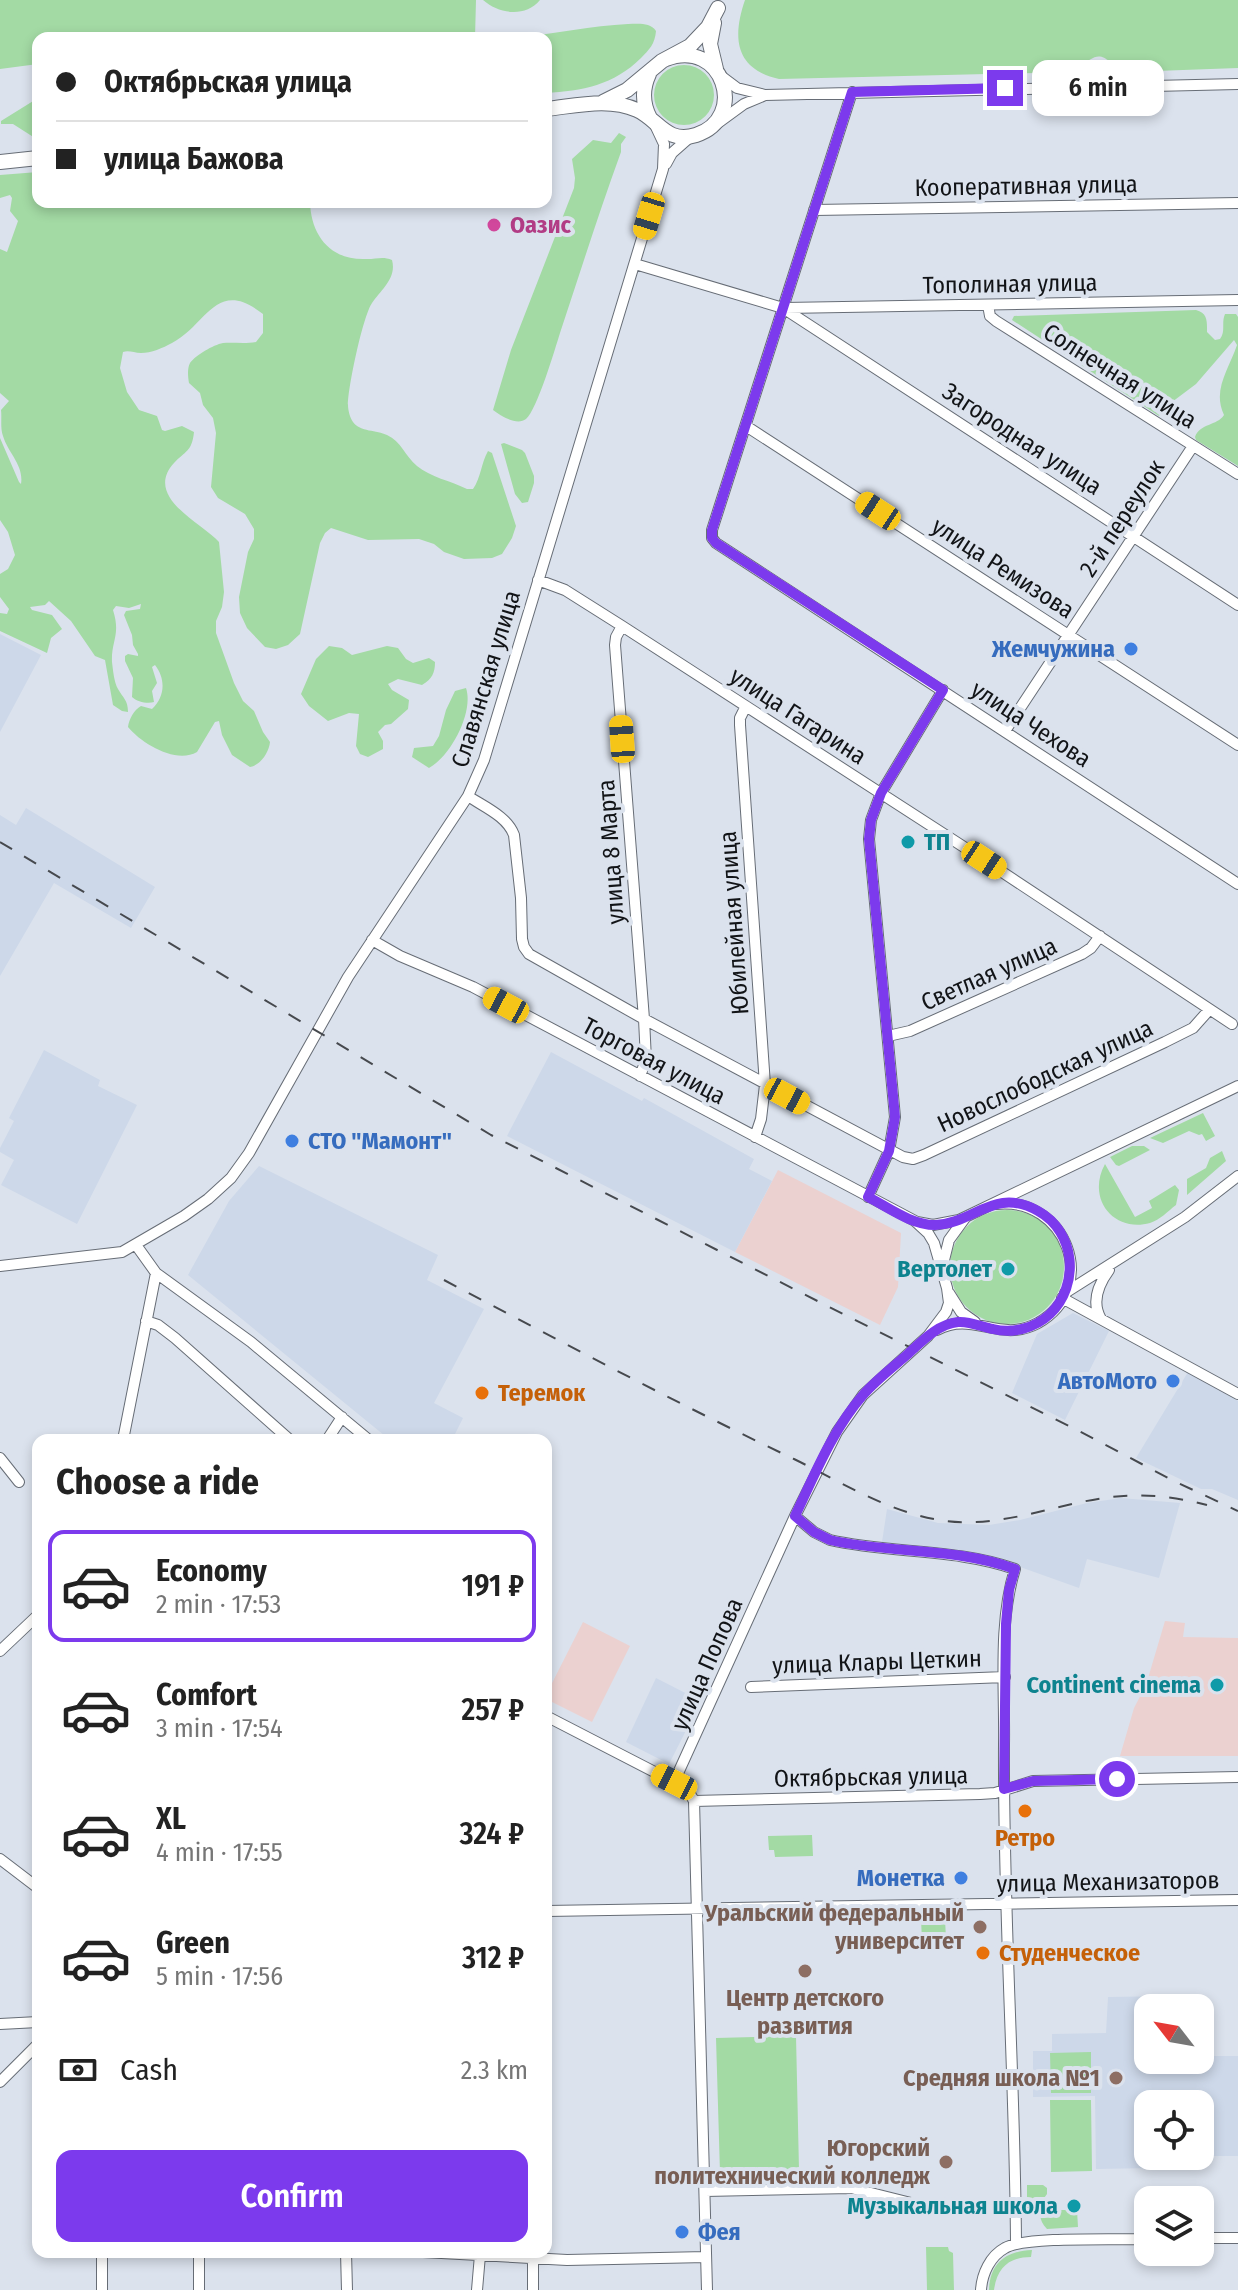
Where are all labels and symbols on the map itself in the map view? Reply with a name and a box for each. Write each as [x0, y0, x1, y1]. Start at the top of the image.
callout: 6 min [1033, 60, 1165, 116]
route end [987, 70, 1023, 106]
street label: Кооперативная улица [914, 170, 1138, 202]
car [631, 190, 667, 242]
place label: Оазис [510, 211, 571, 239]
marker: Оазис [485, 216, 503, 234]
street label: Тополиная улица [922, 268, 1098, 300]
street label: Солнечная улица [1038, 318, 1202, 434]
street label: Загородная улица [937, 377, 1107, 501]
street label: 2-й переулок [1074, 454, 1171, 582]
car [851, 488, 905, 534]
street label: улица Ремизова [927, 512, 1079, 624]
street label: Славянская улица [446, 587, 526, 771]
place label: Жемчужина [991, 635, 1115, 663]
marker: Жемчужина [1122, 640, 1140, 658]
street label: улица Гагарина [725, 662, 871, 770]
street label: улица Чехова [966, 675, 1096, 773]
car [608, 714, 636, 764]
street label: улица 8 Марта [592, 779, 630, 925]
place label: ТП [924, 828, 950, 856]
street label: Юбилейная улица [714, 830, 754, 1016]
marker: ТП [899, 833, 917, 851]
car [957, 837, 1011, 883]
street label: Светлая улица [917, 932, 1061, 1016]
car [479, 983, 533, 1027]
street label: Торговая улица [578, 1012, 730, 1110]
street label: Новослободская улица [933, 1014, 1157, 1138]
car [760, 1074, 814, 1118]
place label: СТО "Мамонт" [308, 1127, 452, 1155]
marker: СТО "Мамонт" [283, 1132, 301, 1150]
place label: Вертолет [897, 1255, 993, 1283]
marker: Вертолет [999, 1260, 1017, 1278]
place label: АвтоМото [1057, 1367, 1157, 1395]
marker: АвтоМото [1164, 1372, 1182, 1390]
place label: Теремок [498, 1379, 586, 1407]
marker: Теремок [473, 1384, 491, 1402]
street label: улица Попова [665, 1594, 749, 1734]
street label: улица Клары Цеткин [772, 1644, 982, 1680]
place label: Continent cinema [1026, 1671, 1201, 1699]
marker: Continent cinema [1208, 1676, 1226, 1694]
car [647, 1760, 701, 1804]
street label: Октябрьская улица [774, 1761, 968, 1793]
route start [1099, 1761, 1135, 1797]
marker: Ретро [1016, 1802, 1034, 1820]
place label: Ретро [995, 1824, 1055, 1852]
place label: Монетка [857, 1864, 945, 1892]
street label: улица Механизаторов [996, 1866, 1220, 1898]
marker: Монетка [952, 1869, 970, 1887]
place label: Уральский федеральный университет [703, 1899, 965, 1955]
marker: Уральский федеральный университет [971, 1918, 989, 1936]
place label: Студенческое [999, 1939, 1140, 1967]
marker: Студенческое [974, 1944, 992, 1962]
marker: Центр детского развития [796, 1962, 814, 1980]
place label: Центр детского развития [726, 1984, 884, 2040]
north arrow [1134, 1994, 1214, 2074]
place label: Средняя школа №1 [903, 2064, 1100, 2092]
marker: Средняя школа №1 [1107, 2069, 1125, 2087]
place label: Югорский политехнический колледж [654, 2134, 931, 2190]
marker: Югорский политехнический колледж [937, 2153, 955, 2171]
place label: Музыкальная школа [847, 2192, 1058, 2220]
marker: Музыкальная школа [1065, 2197, 1083, 2215]
place label: Фея [698, 2218, 741, 2246]
marker: Фея [673, 2223, 691, 2241]

